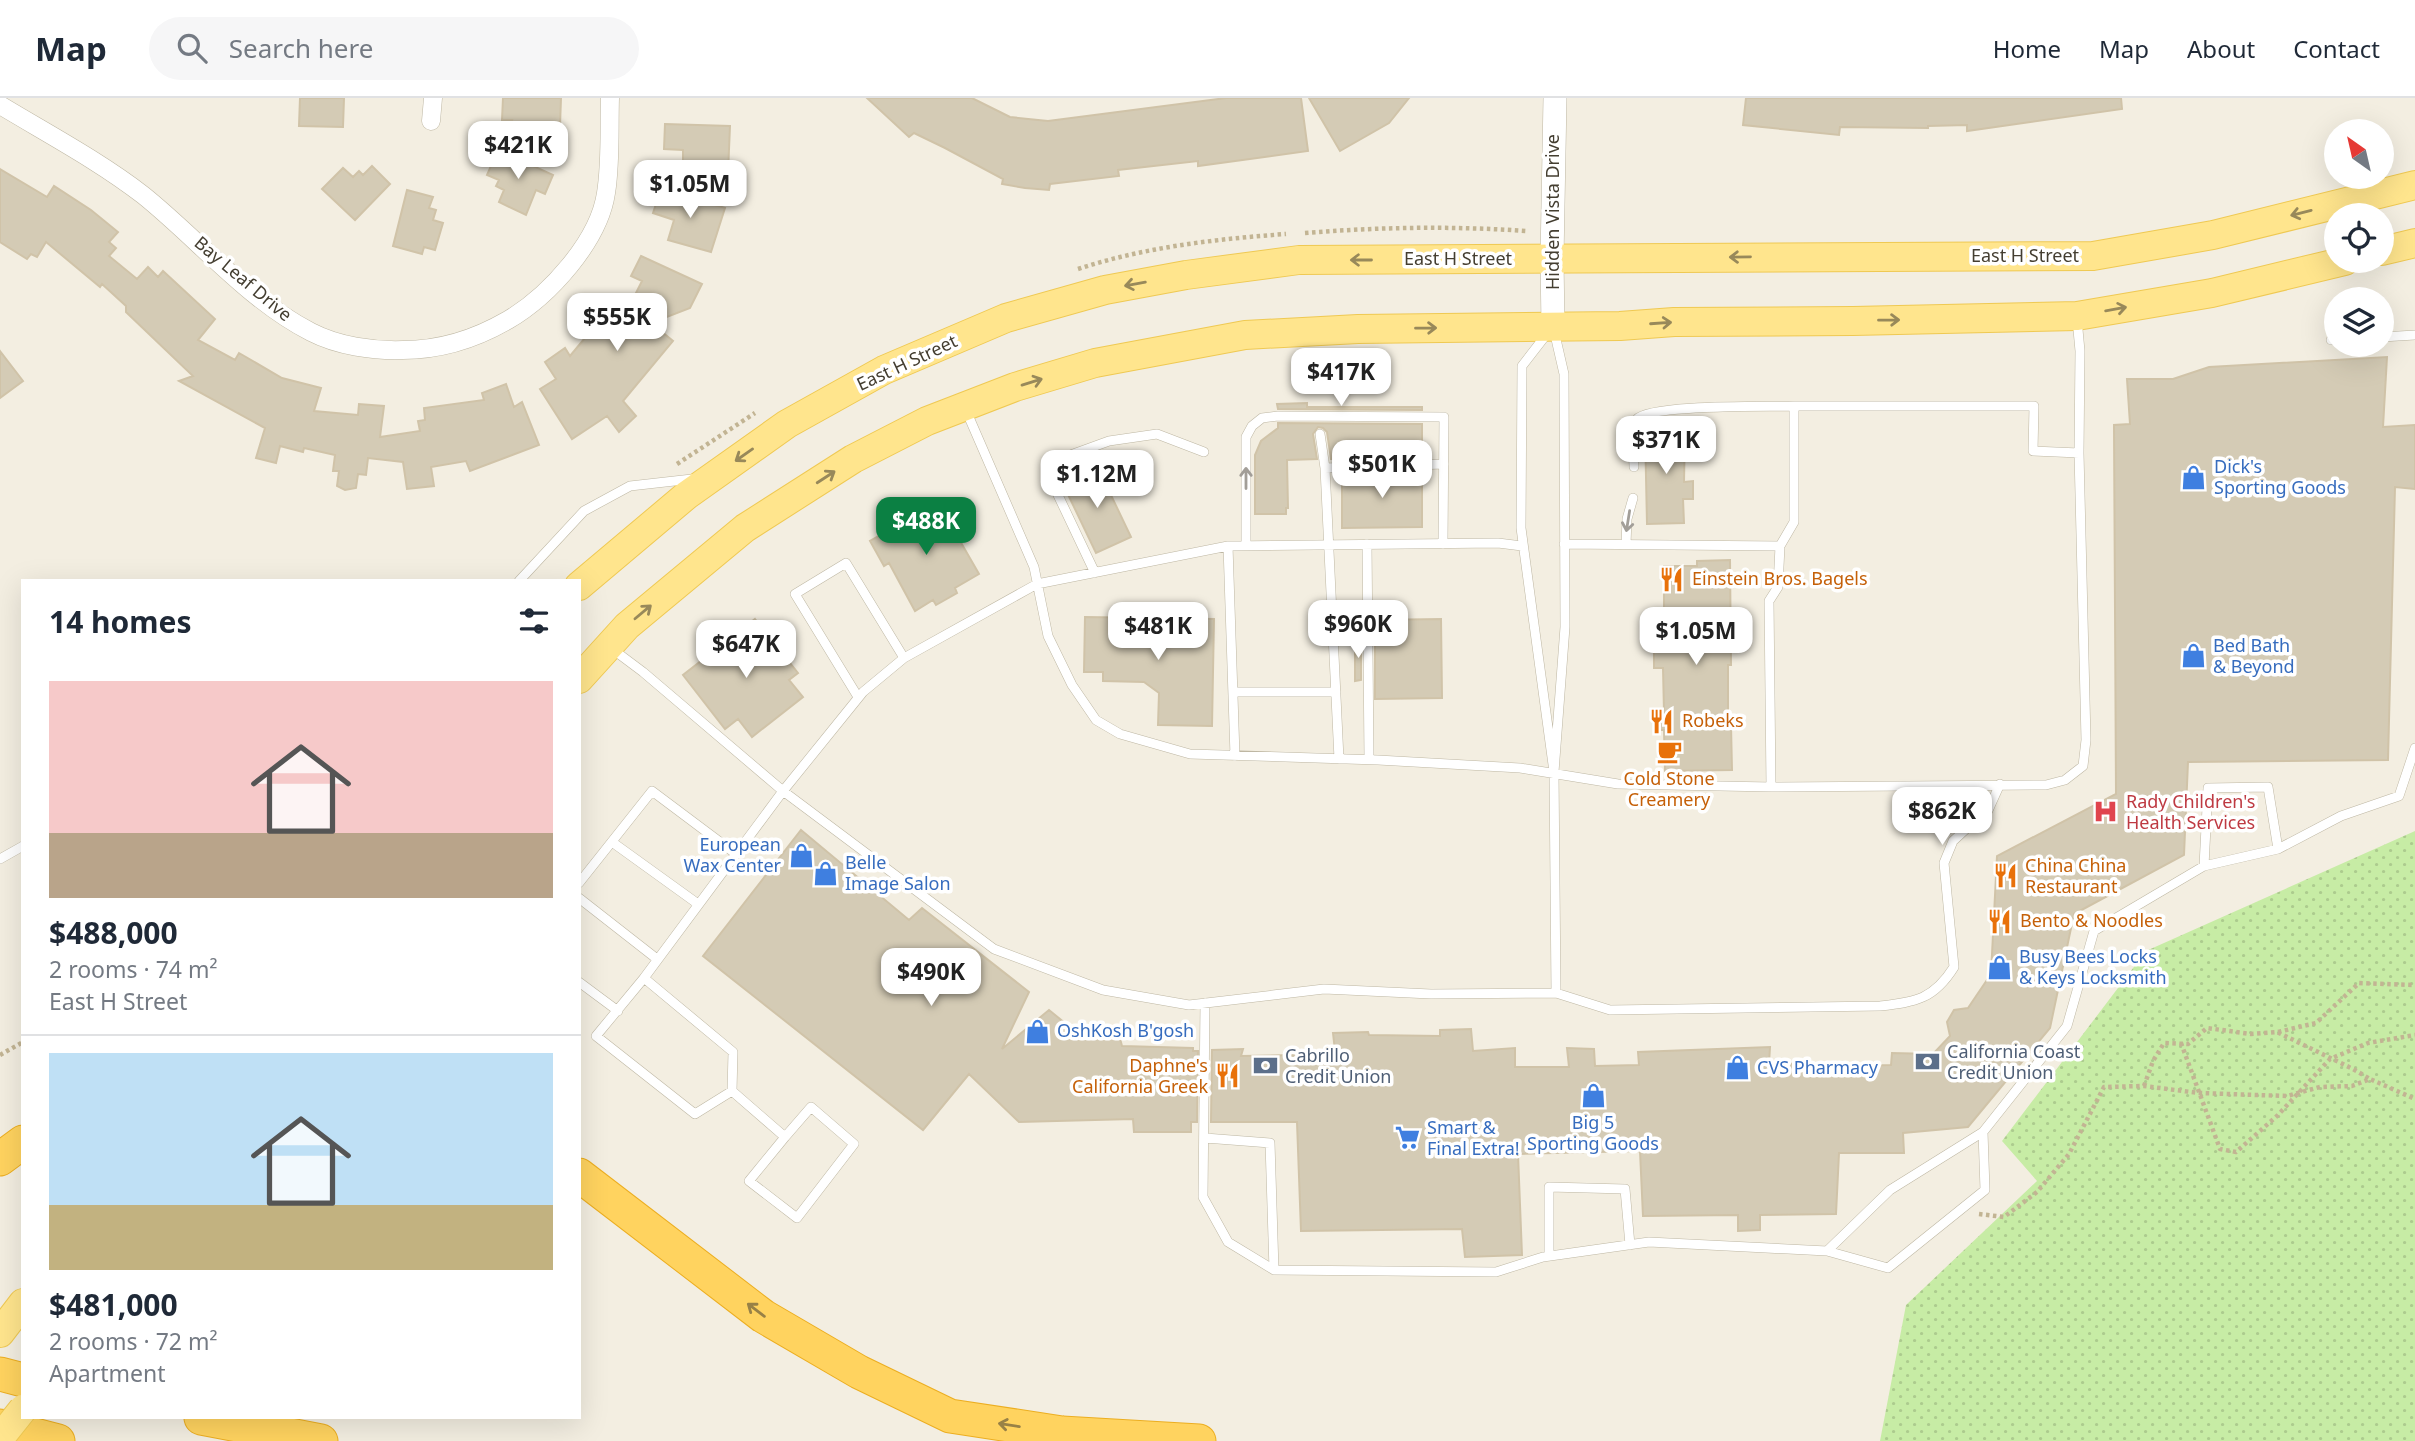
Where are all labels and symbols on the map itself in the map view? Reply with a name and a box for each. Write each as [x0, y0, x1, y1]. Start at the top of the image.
north arrow [2324, 119, 2394, 189]
pin: $421K [469, 122, 567, 181]
street label: Hidden Vista Drive [1540, 134, 1564, 290]
pin: $1.05M [633, 160, 747, 220]
one-way arrow [2290, 207, 2313, 220]
street label: Bay Leaf Drive [190, 230, 298, 326]
street label: East H Street [1971, 243, 2080, 267]
street label: East H Street [1404, 246, 1513, 270]
one-way arrow [1728, 250, 1751, 264]
one-way arrow [1350, 253, 1373, 267]
one-way arrow [1124, 278, 1147, 291]
pin: $555K [568, 294, 666, 353]
one-way arrow [2104, 302, 2127, 315]
one-way arrow [1877, 314, 1900, 327]
one-way arrow [1650, 316, 1672, 329]
one-way arrow [1415, 321, 1438, 335]
street label: East H Street [852, 328, 961, 396]
pin: $417K [1292, 348, 1390, 408]
one-way arrow [1020, 375, 1042, 388]
pin: $371K [1617, 416, 1715, 476]
pin: $501K [1333, 440, 1431, 500]
one-way arrow [735, 448, 754, 462]
pin: $1.12M [1040, 450, 1154, 510]
place label: Dick's Sporting Goods [2214, 454, 2346, 499]
shop icon: Dick's Sporting Goods [2180, 463, 2208, 491]
one-way arrow [1239, 466, 1253, 489]
one-way arrow [815, 469, 835, 483]
pin: $488K [877, 498, 975, 557]
one-way arrow [1622, 509, 1635, 532]
restaurant icon: Einstein Bros. Bagels [1658, 565, 1686, 593]
place label: Einstein Bros. Bagels [1692, 566, 1868, 590]
pin: $960K [1309, 601, 1407, 660]
pin: $481K [1109, 602, 1207, 662]
one-way arrow [634, 604, 652, 620]
pin: $1.05M [1639, 608, 1753, 667]
pin: $647K [697, 620, 795, 680]
place label: Bed Bath & Beyond [2213, 633, 2295, 678]
shop icon: Bed Bath & Beyond [2179, 642, 2207, 670]
restaurant icon: Robeks [1648, 707, 1676, 735]
place label: Robeks [1682, 708, 1744, 732]
cafe icon: Cold Stone Creamery [1655, 738, 1683, 766]
place label: Cold Stone Creamery [1623, 766, 1715, 811]
pin: $862K [1893, 788, 1991, 847]
place label: Rady Children's Health Services [2126, 789, 2255, 834]
hospital icon: Rady Children's Health Services [2092, 798, 2120, 826]
place label: European Wax Center [684, 832, 782, 877]
shop icon: European Wax Center [787, 841, 815, 869]
place label: Belle Image Salon [845, 850, 951, 895]
place label: China China Restaurant [2025, 853, 2126, 898]
shop icon: Belle Image Salon [811, 859, 839, 887]
restaurant icon: China China Restaurant [1991, 862, 2019, 890]
restaurant icon: Bento & Noodles [1986, 907, 2014, 935]
place label: Bento & Noodles [2020, 908, 2163, 932]
place label: Busy Bees Locks & Keys Locksmith [2019, 944, 2167, 989]
pin: $490K [882, 948, 980, 1008]
shop icon: Busy Bees Locks & Keys Locksmith [1985, 953, 2013, 981]
shop icon: OshKosh B'gosh [1023, 1017, 1051, 1045]
place label: OshKosh B'gosh [1057, 1018, 1194, 1042]
place label: California Coast Credit Union [1947, 1039, 2081, 1084]
place label: Cabrillo Credit Union [1285, 1043, 1391, 1088]
bank icon: California Coast Credit Union [1913, 1048, 1941, 1076]
bank icon: Cabrillo Credit Union [1251, 1052, 1279, 1080]
place label: Daphne's California Greek [1072, 1053, 1208, 1098]
shop icon: CVS Pharmacy [1723, 1054, 1751, 1082]
place label: CVS Pharmacy [1757, 1055, 1879, 1079]
restaurant icon: Daphne's California Greek [1214, 1062, 1242, 1090]
shop icon: Big 5 Sporting Goods [1579, 1082, 1607, 1110]
place label: Big 5 Sporting Goods [1527, 1110, 1659, 1155]
place label: Smart & Final Extra! [1427, 1115, 1520, 1160]
supermarket icon: Smart & Final Extra! [1393, 1124, 1421, 1152]
one-way arrow [747, 1303, 766, 1317]
one-way arrow [999, 1419, 1021, 1432]

